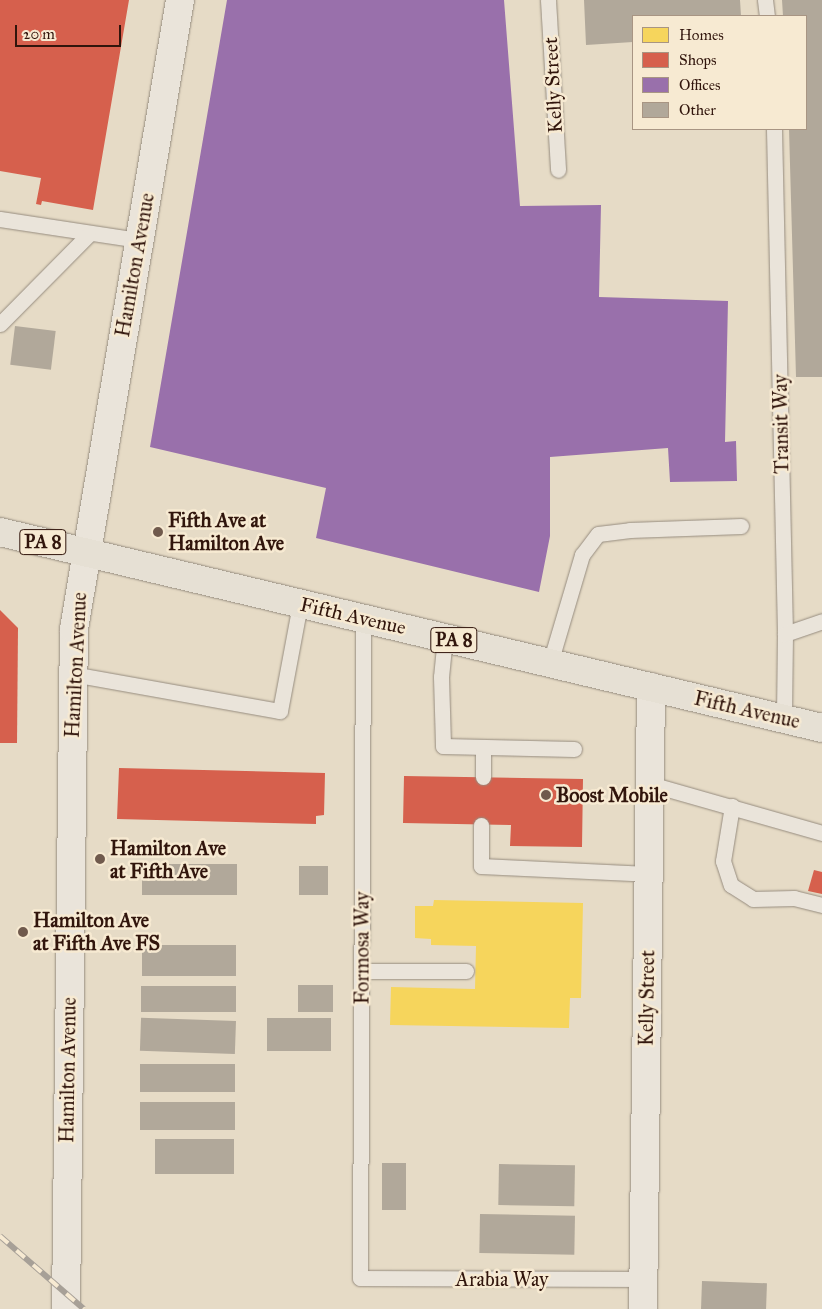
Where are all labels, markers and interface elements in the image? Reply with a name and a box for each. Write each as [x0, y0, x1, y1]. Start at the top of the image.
scale bar [18, 15, 124, 47]
legend [632, 15, 807, 130]
text: 20 m [23, 25, 55, 43]
text: Homes [679, 26, 724, 44]
street label: Kelly Street [538, 36, 568, 134]
text: Shops [679, 51, 717, 69]
text: Offices [679, 76, 720, 94]
text: Other [679, 101, 716, 119]
street label: Hamilton Avenue [111, 191, 159, 339]
street label: Transit Way [768, 374, 794, 474]
place label: Fifth Ave at Hamilton Ave [168, 508, 284, 555]
road number: PA 8 [19, 526, 67, 558]
marker: Fifth Ave at Hamilton Ave [152, 526, 164, 538]
street label: Hamilton Avenue [60, 592, 92, 738]
street label: Fifth Avenue [298, 592, 408, 640]
road number: PA 8 [430, 624, 478, 656]
street label: Fifth Avenue [692, 686, 802, 734]
place label: Boost Mobile [556, 783, 668, 807]
marker: Boost Mobile [540, 789, 552, 801]
place label: Hamilton Ave at Fifth Ave [110, 836, 226, 883]
marker: Hamilton Ave at Fifth Ave [94, 853, 106, 865]
street label: Formosa Way [350, 892, 374, 1004]
place label: Hamilton Ave at Fifth Ave FS [33, 908, 160, 955]
marker: Hamilton Ave at Fifth Ave FS [17, 926, 29, 938]
street label: Kelly Street [634, 950, 660, 1046]
street label: Hamilton Avenue [55, 997, 81, 1143]
street label: Arabia Way [456, 1267, 548, 1291]

